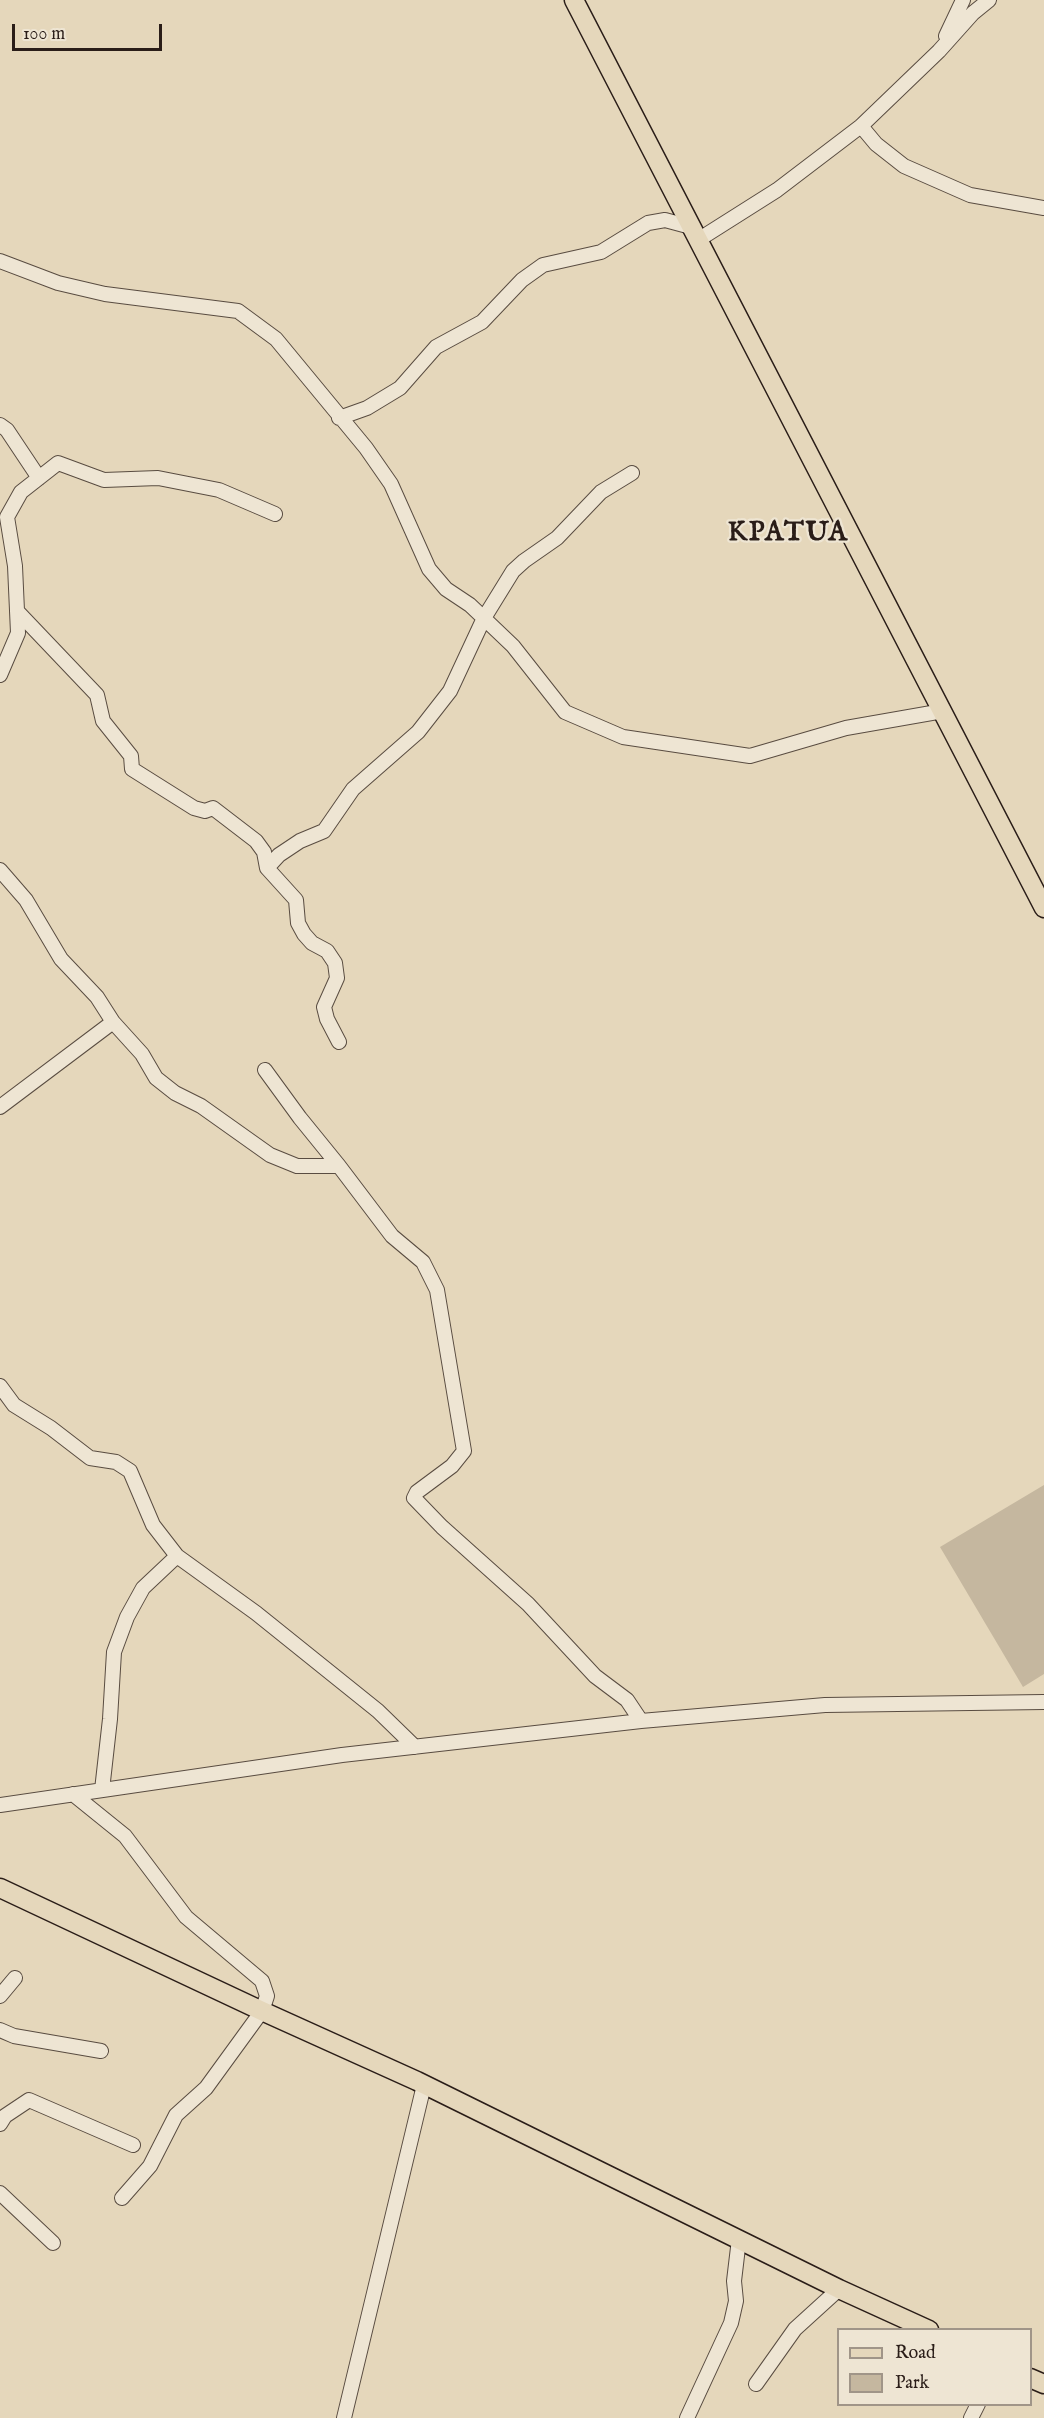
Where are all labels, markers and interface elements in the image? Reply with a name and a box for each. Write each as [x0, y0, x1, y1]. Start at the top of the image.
scale bar [15, 12, 165, 50]
text: 100 m [23, 23, 65, 46]
district label: KPATUA [728, 518, 848, 550]
legend [837, 2328, 1032, 2406]
text: Road [895, 2342, 936, 2365]
text: Park [895, 2372, 929, 2395]

